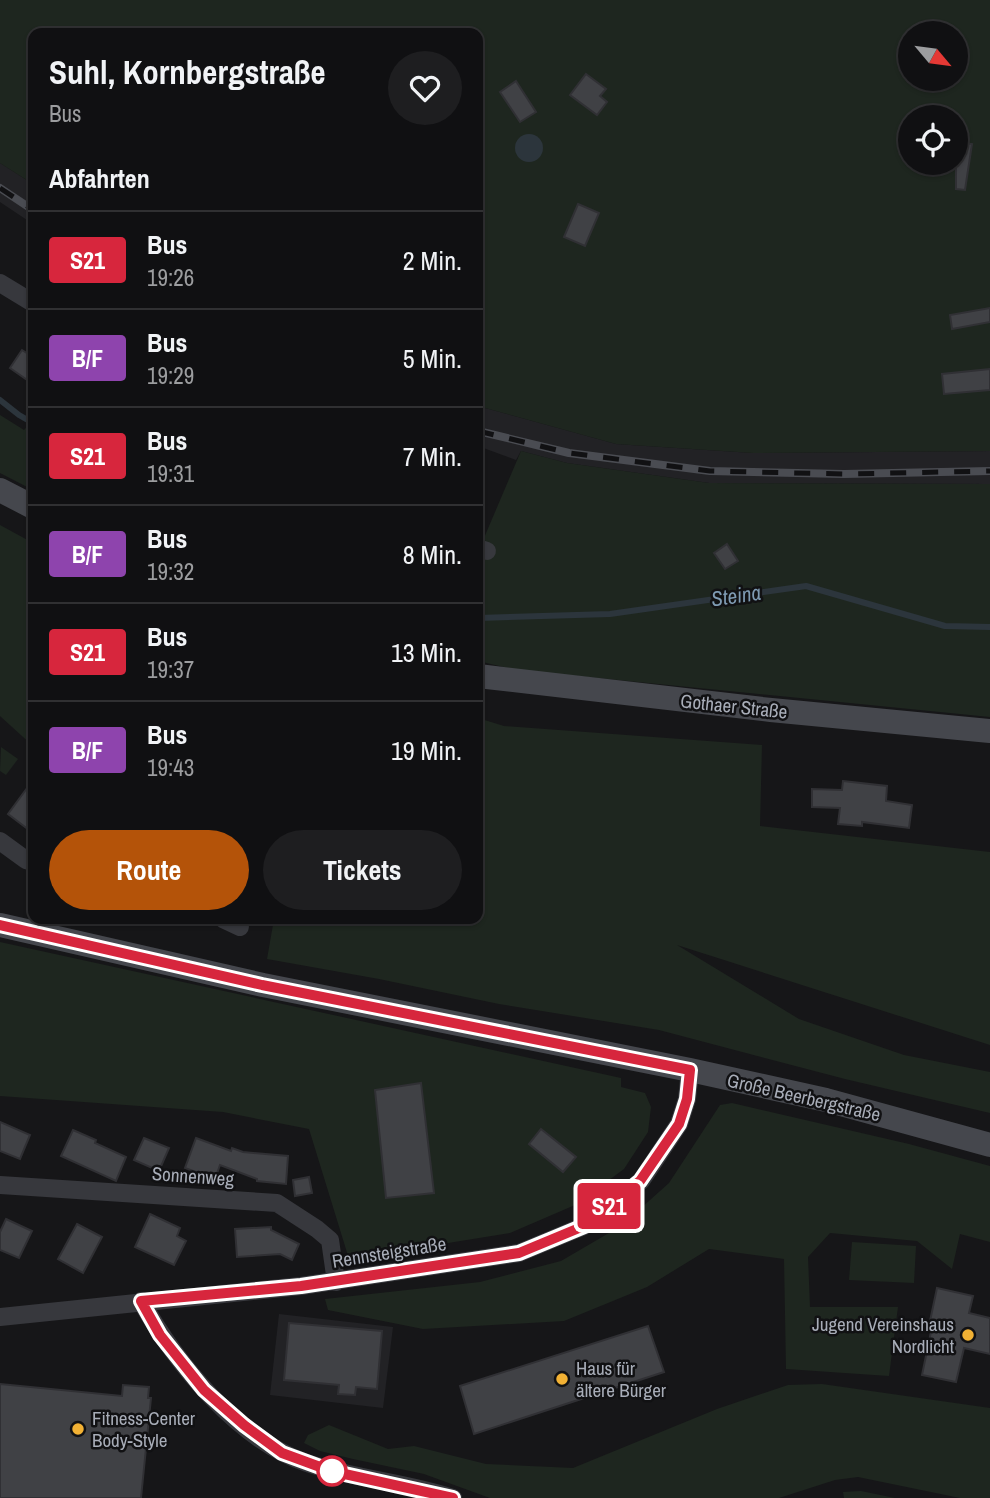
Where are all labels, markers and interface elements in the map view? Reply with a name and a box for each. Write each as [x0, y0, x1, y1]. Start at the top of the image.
north arrow [898, 21, 968, 91]
map controls [898, 21, 968, 175]
text: Suhl, Kornbergstraße [49, 50, 326, 94]
button: heart [388, 51, 462, 125]
text: Bus [49, 98, 82, 129]
button: locate [898, 105, 968, 175]
text: Abfahrten [49, 161, 150, 196]
text: Bus [147, 227, 187, 262]
text: 2 Min. [403, 243, 462, 278]
text: S21 [70, 244, 105, 276]
text: 19:26 [147, 262, 194, 293]
text: Bus [147, 325, 187, 360]
text: 5 Min. [403, 341, 462, 376]
text: B/F [72, 342, 103, 374]
text: 19:29 [147, 360, 194, 391]
text: Bus [147, 423, 187, 458]
text: 7 Min. [403, 439, 462, 474]
text: S21 [70, 440, 105, 472]
text: 19:31 [147, 458, 194, 489]
text: Bus [147, 521, 187, 556]
text: 8 Min. [403, 537, 462, 572]
text: B/F [72, 538, 103, 570]
text: 19:32 [147, 556, 194, 587]
water label: Steina [709, 578, 763, 613]
text: Bus [147, 619, 187, 654]
text: 13 Min. [391, 635, 462, 670]
text: S21 [70, 636, 105, 668]
text: 19:37 [147, 654, 194, 685]
street label: Gothaer Straße [679, 687, 789, 725]
text: Bus [147, 717, 187, 752]
text: 19 Min. [391, 733, 462, 768]
text: B/F [72, 734, 103, 766]
text: 19:43 [147, 752, 194, 783]
button: Route [49, 830, 249, 910]
button: Tickets [263, 830, 462, 910]
street label: Große Beerbergstraße [725, 1067, 883, 1127]
street label: Sonnenweg [151, 1160, 235, 1192]
line badge: S21 [569, 1183, 649, 1229]
text: S21 [591, 1190, 627, 1222]
street label: Rennsteigstraße [330, 1230, 448, 1274]
place label: Jugend Vereinshaus Nordlicht [812, 1311, 955, 1359]
marker: Jugend Vereinshaus Nordlicht [960, 1327, 976, 1343]
place label: Haus für ältere Bürger [576, 1355, 667, 1403]
marker: Haus für ältere Bürger [554, 1371, 570, 1387]
place label: Fitness-Center Body-Style [92, 1405, 196, 1453]
marker: Fitness-Center Body-Style [70, 1421, 86, 1437]
unlabelled marker [317, 1456, 347, 1486]

